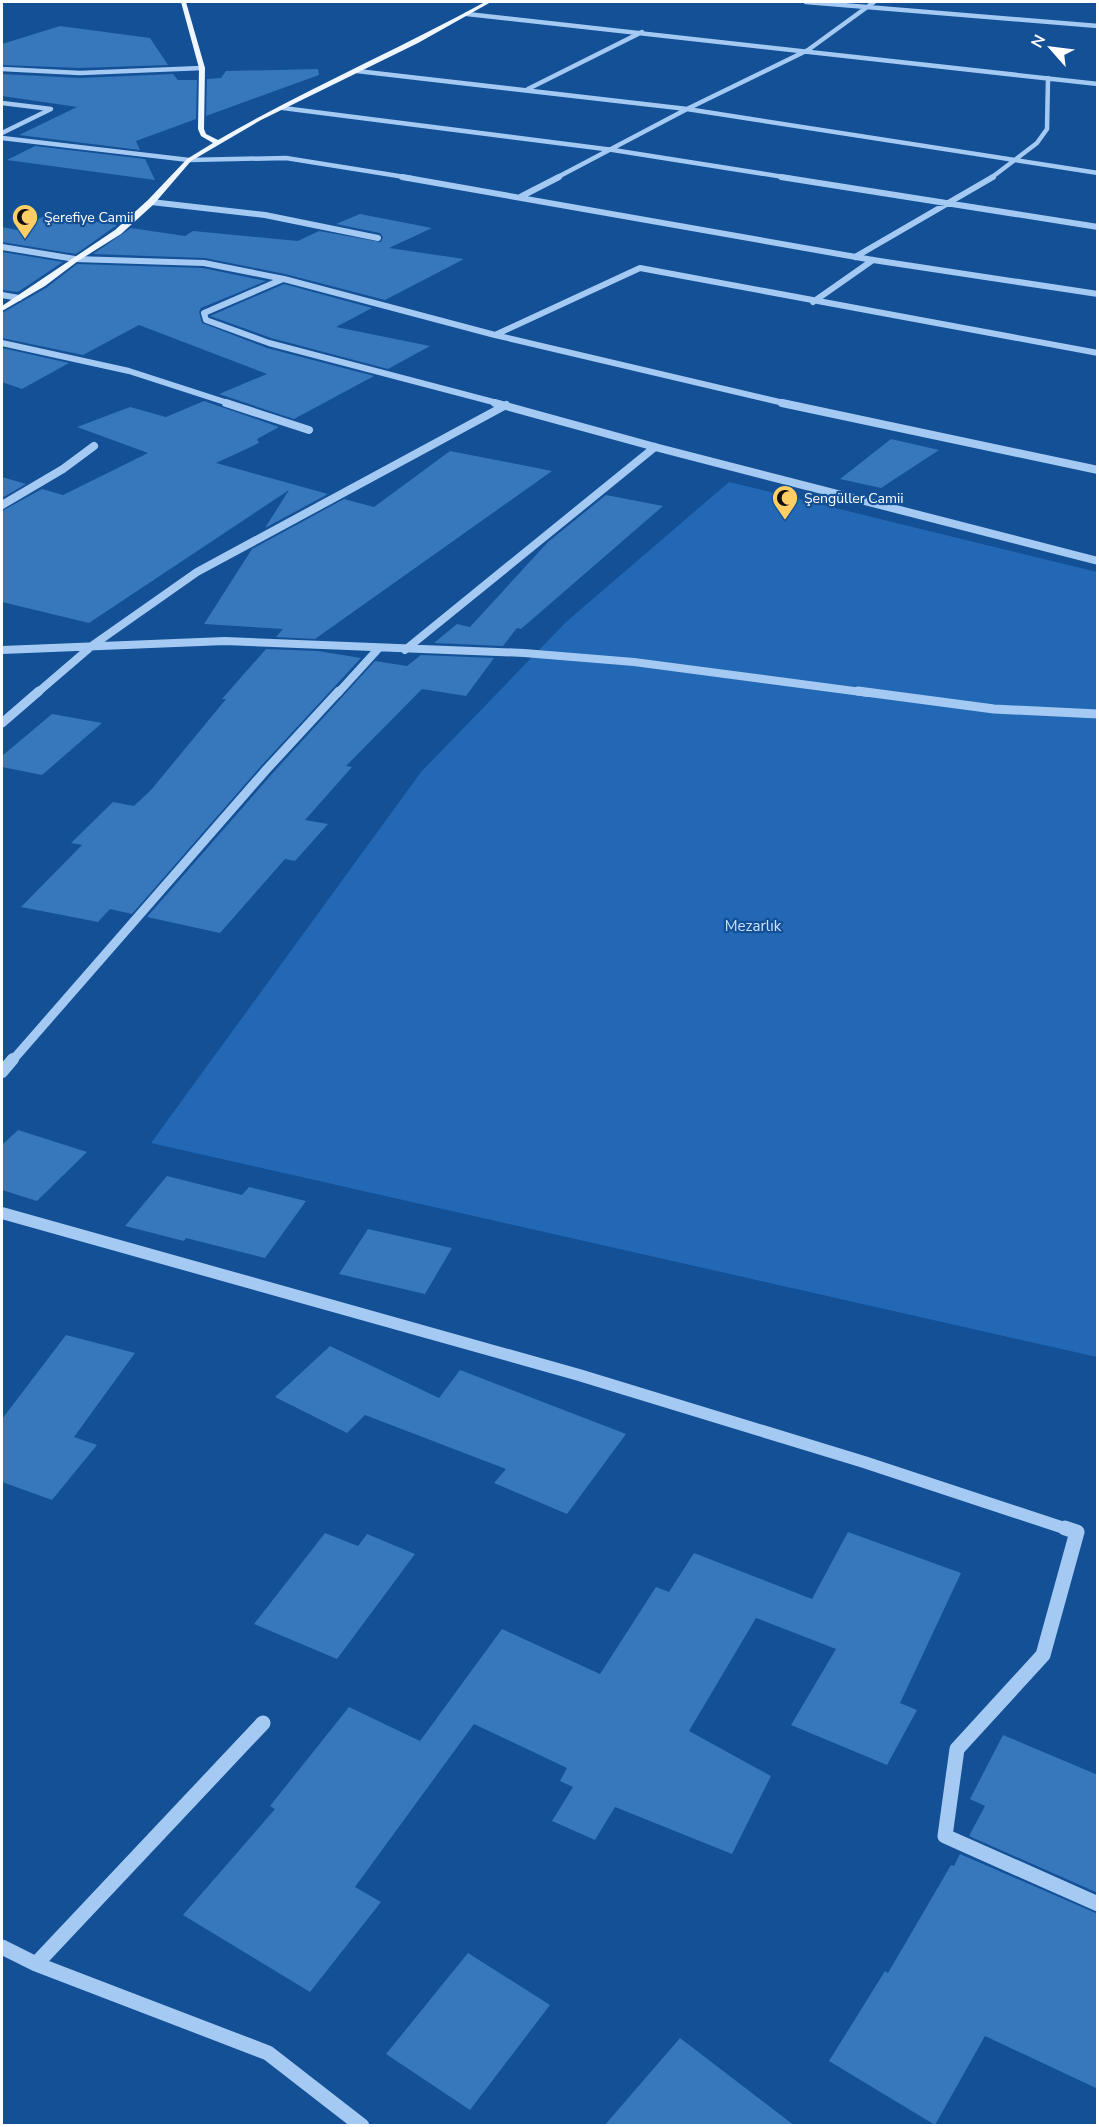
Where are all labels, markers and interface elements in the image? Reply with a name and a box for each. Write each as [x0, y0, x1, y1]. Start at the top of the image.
north arrow [1021, 18, 1081, 78]
text: N [1026, 31, 1051, 52]
mosque icon: Şerefiye Camii [10, 202, 40, 240]
place label: Şerefiye Camii [44, 208, 133, 227]
mosque icon: Şengüller Camii [770, 483, 800, 521]
place label: Şengüller Camii [804, 489, 903, 508]
park label: Mezarlık [725, 916, 782, 936]

